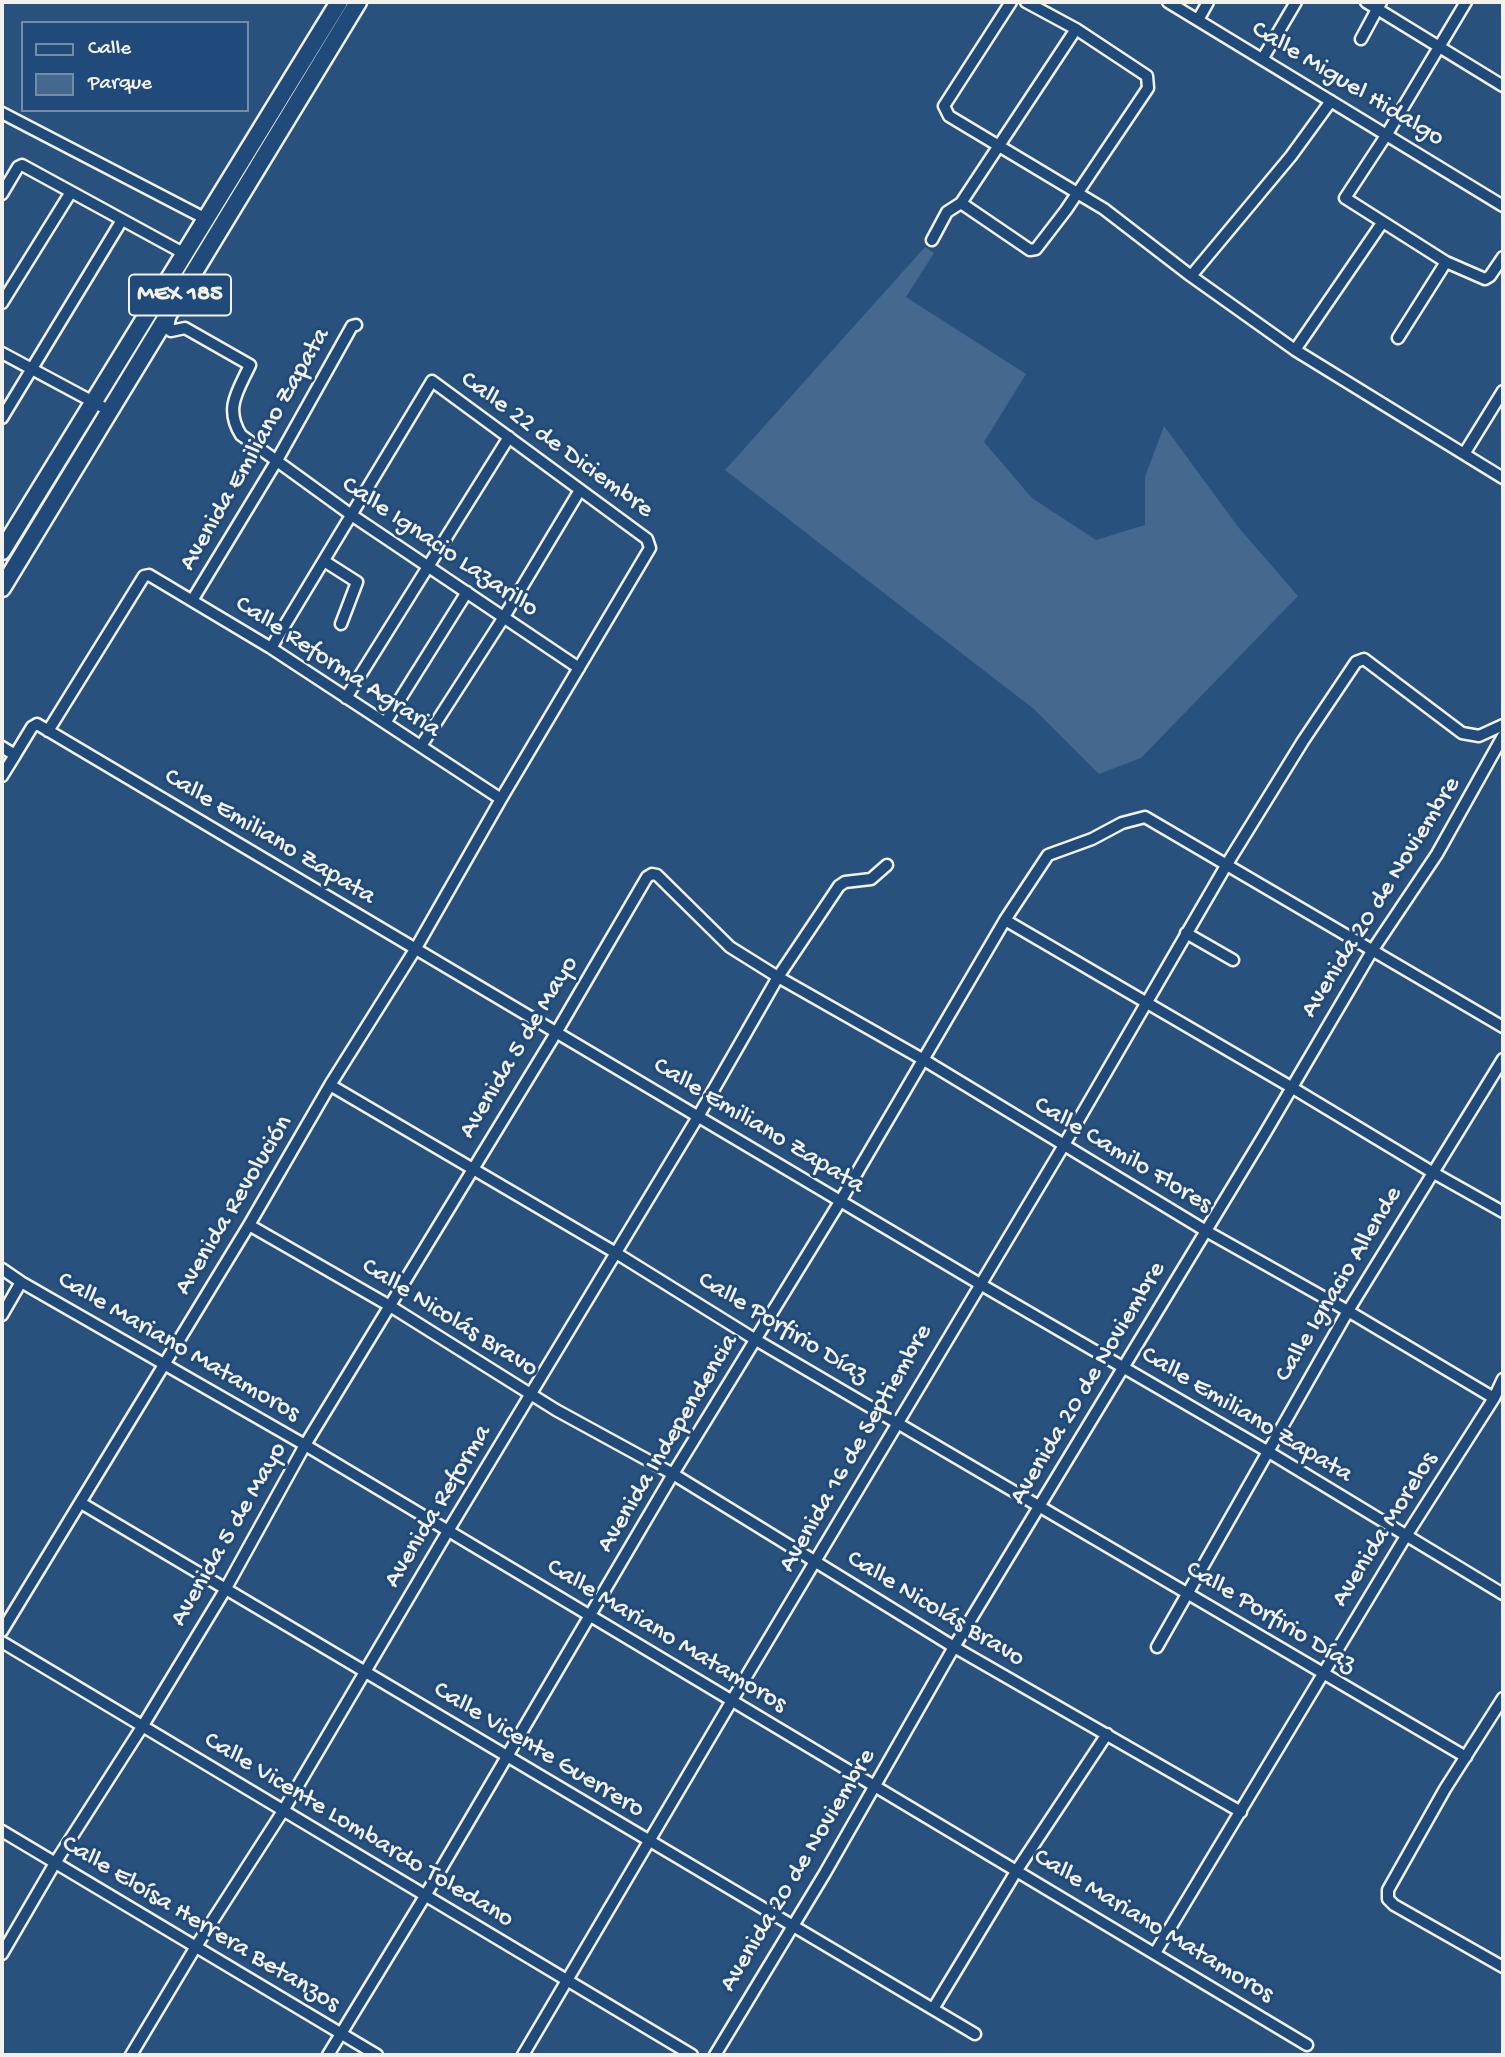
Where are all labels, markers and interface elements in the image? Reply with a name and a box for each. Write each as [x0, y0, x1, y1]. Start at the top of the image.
street label: Calle Miguel Hidalgo [1245, 15, 1449, 155]
legend [21, 21, 248, 112]
text: Calle [88, 37, 131, 62]
text: Parque [88, 72, 152, 97]
road number: MEX 185 [129, 274, 231, 316]
street label: Avenida Emiliano Zapata [174, 323, 338, 577]
street label: Calle 22 de Diciembre [453, 365, 659, 527]
street label: Calle Ignacio Lazarillo [334, 470, 544, 626]
street label: Calle Reforma Agraria [228, 590, 446, 746]
street label: Calle Emiliano Zapata [158, 763, 380, 913]
street label: Avenida 20 de Noviembre [1295, 772, 1469, 1024]
street label: Avenida 5 de Mayo [453, 951, 587, 1145]
street label: Calle Emiliano Zapata [647, 1052, 869, 1202]
street label: Calle Camilo Flores [1027, 1091, 1217, 1221]
street label: Avenida Revolución [169, 1110, 301, 1302]
street label: Calle Ignacio Allende [1269, 1182, 1411, 1388]
street label: Calle Nicolás Bravo [355, 1252, 543, 1386]
street label: Avenida 20 de Noviembre [1004, 1257, 1174, 1511]
street label: Calle Mariano Matamoros [51, 1266, 305, 1430]
street label: Calle Porfirio Díaz [691, 1266, 873, 1392]
street label: Avenida 16 de Septiembre [773, 1319, 941, 1579]
street label: Avenida Independencia [591, 1329, 747, 1559]
street label: Calle Emiliano Zapata [1135, 1341, 1357, 1491]
street label: Avenida Reforma [378, 1420, 500, 1594]
street label: Avenida 5 de Mayo [165, 1437, 295, 1633]
street label: Avenida Morelos [1326, 1447, 1446, 1613]
street label: Calle Nicolás Bravo [840, 1545, 1030, 1675]
street label: Calle Mariano Matamoros [540, 1553, 792, 1721]
street label: Calle Porfirio Díaz [1179, 1555, 1361, 1681]
street label: Calle Vicente Guerrero [427, 1676, 649, 1826]
street label: Calle Vicente Lombardo Toledano [197, 1726, 519, 1936]
street label: Avenida 20 de Noviembre [714, 1744, 884, 1998]
street label: Calle Eloísa Herrera Betanzos [55, 1829, 345, 2021]
street label: Calle Mariano Matamoros [1027, 1843, 1279, 2011]

